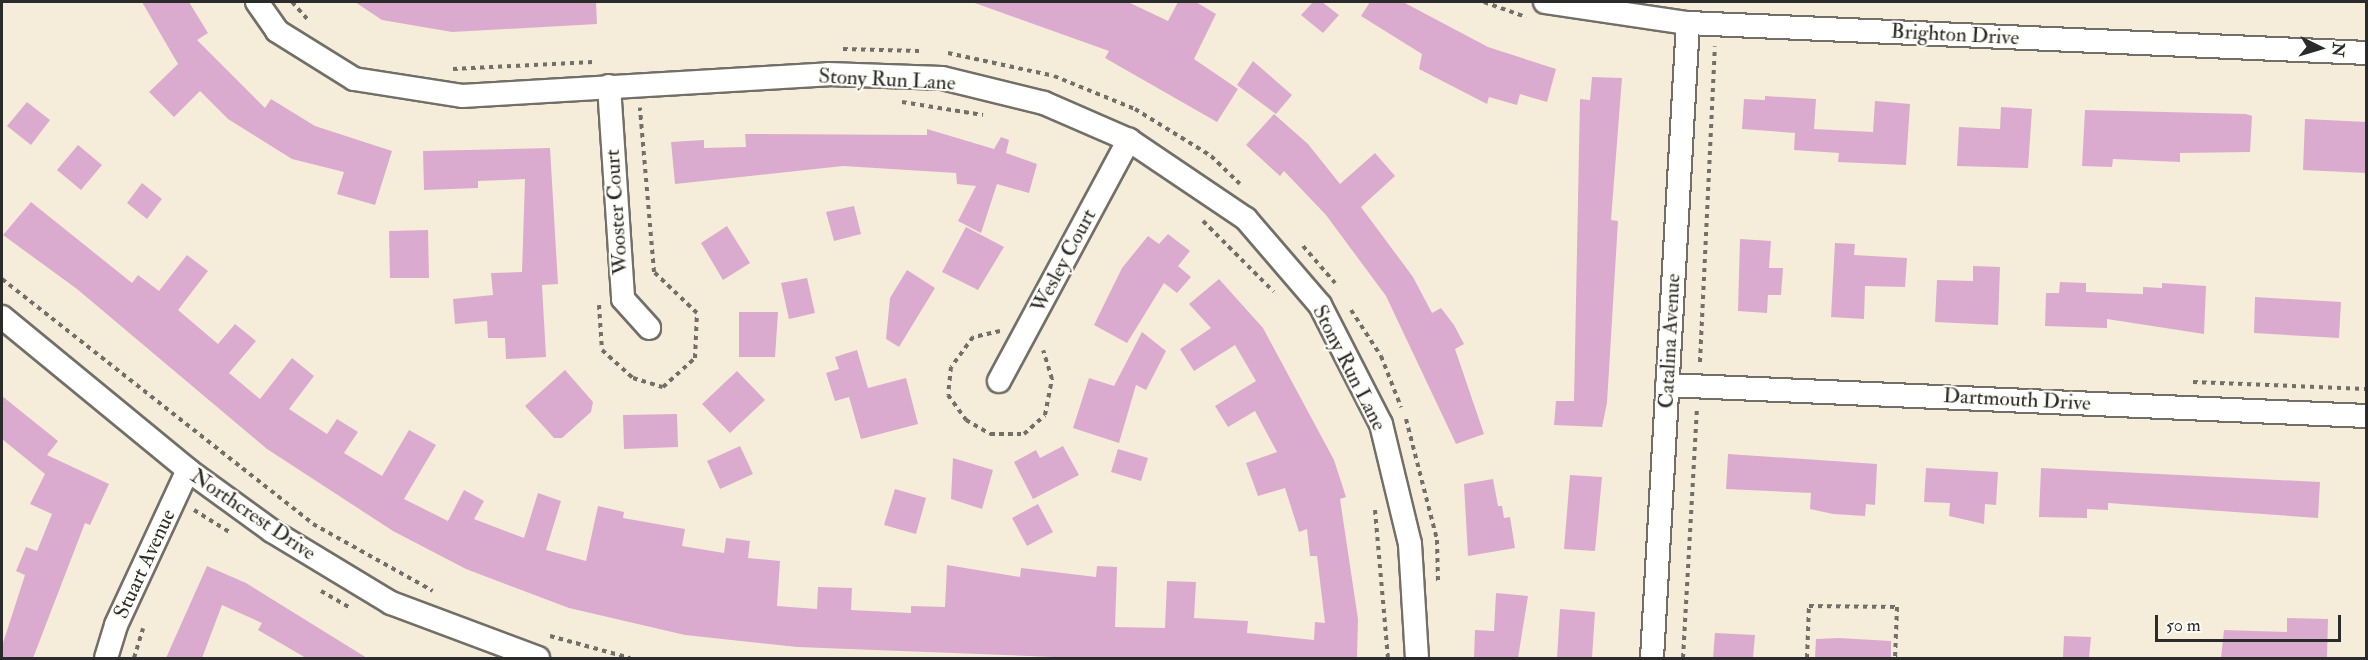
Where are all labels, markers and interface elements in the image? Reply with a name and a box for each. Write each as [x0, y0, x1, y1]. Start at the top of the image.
north arrow [2290, 18, 2350, 78]
street label: Brighton Drive [1890, 19, 2020, 51]
text: N [2327, 42, 2349, 58]
street label: Stony Run Lane [818, 64, 956, 96]
street label: Wooster Court [600, 148, 634, 276]
street label: Wesley Court [1026, 205, 1102, 317]
street label: Catalina Avenue [1654, 273, 1686, 409]
street label: Stony Run Lane [1307, 301, 1391, 435]
street label: Dartmouth Drive [1943, 384, 2091, 416]
street label: Northcrest Drive [186, 464, 320, 566]
street label: Stuart Avenue [109, 505, 181, 623]
scale bar [2158, 603, 2344, 641]
text: 50 m [2166, 614, 2201, 637]

